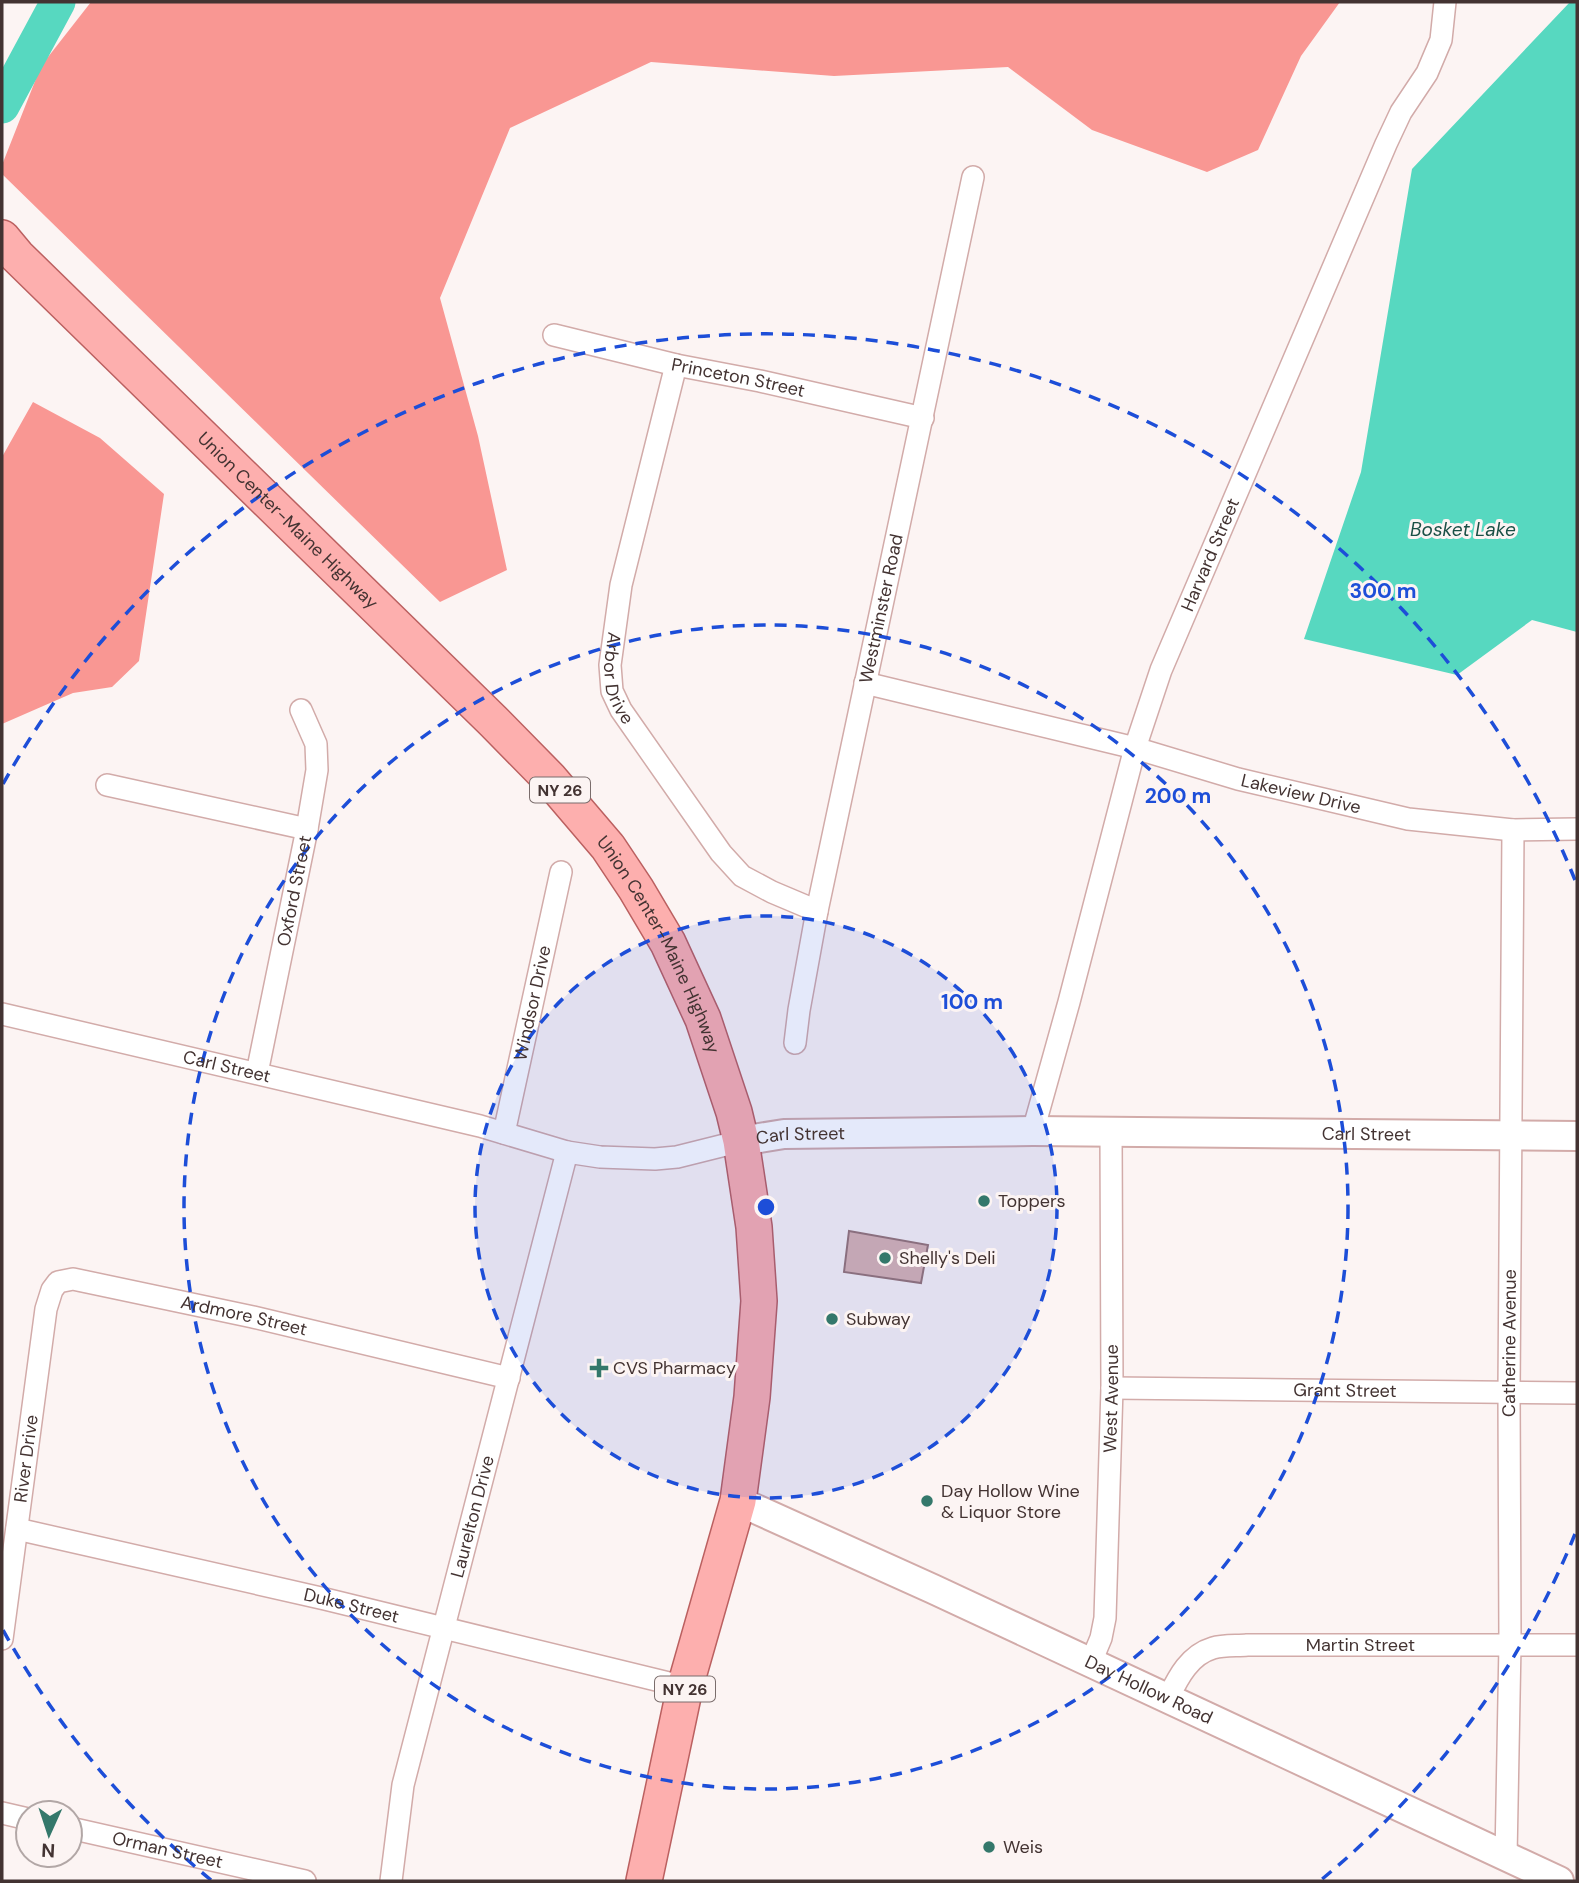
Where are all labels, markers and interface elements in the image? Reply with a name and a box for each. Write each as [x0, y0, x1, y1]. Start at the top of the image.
street label: Princeton Street [669, 352, 807, 403]
street label: Union Center-Maine Highway [192, 427, 383, 614]
street label: Harvard Street [1175, 494, 1245, 615]
water label: Bosket Lake [1410, 517, 1516, 542]
street label: Westminster Road [854, 532, 909, 686]
text: 300 m [1350, 577, 1416, 605]
street label: Arbor Drive [598, 631, 639, 729]
street label: Lakeview Drive [1239, 768, 1363, 820]
road number: NY 26 [530, 778, 590, 803]
text: 200 m [1145, 782, 1211, 810]
street label: Union Center-Maine Highway [591, 830, 726, 1056]
street label: Oxford Street [271, 833, 317, 948]
street label: Windsor Drive [508, 943, 557, 1063]
text: 100 m [941, 988, 1003, 1016]
street label: Carl Street [181, 1045, 273, 1089]
street label: Carl Street [754, 1121, 845, 1150]
street label: Carl Street [1322, 1122, 1411, 1146]
place label: Toppers [998, 1189, 1066, 1213]
marker: Toppers [976, 1193, 992, 1209]
centre of rings [754, 1195, 778, 1219]
place label: Shelly's Deli [899, 1246, 996, 1270]
marker: Shelly's Deli [877, 1250, 893, 1266]
street label: Catherine Avenue [1497, 1269, 1522, 1417]
street label: Ardmore Street [179, 1290, 310, 1341]
place label: Subway [846, 1307, 911, 1331]
marker: Subway [824, 1311, 840, 1327]
street label: West Avenue [1098, 1344, 1124, 1453]
place label: CVS Pharmacy [613, 1356, 736, 1380]
marker: CVS Pharmacy [591, 1360, 607, 1376]
street label: Grant Street [1293, 1378, 1397, 1403]
street label: River Drive [8, 1413, 44, 1504]
street label: Laurelton Drive [445, 1453, 500, 1580]
place label: Day Hollow Wine & Liquor Store [941, 1479, 1080, 1524]
marker: Day Hollow Wine & Liquor Store [919, 1493, 935, 1509]
street label: Duke Street [301, 1583, 401, 1629]
street label: Martin Street [1306, 1633, 1415, 1657]
street label: Day Hollow Road [1081, 1649, 1217, 1730]
road number: NY 26 [655, 1676, 715, 1702]
north arrow [14, 1799, 84, 1869]
street label: Orman Street [110, 1826, 225, 1874]
place label: Weis [1003, 1835, 1043, 1859]
text: N [41, 1838, 56, 1863]
marker: Weis [981, 1839, 997, 1855]

